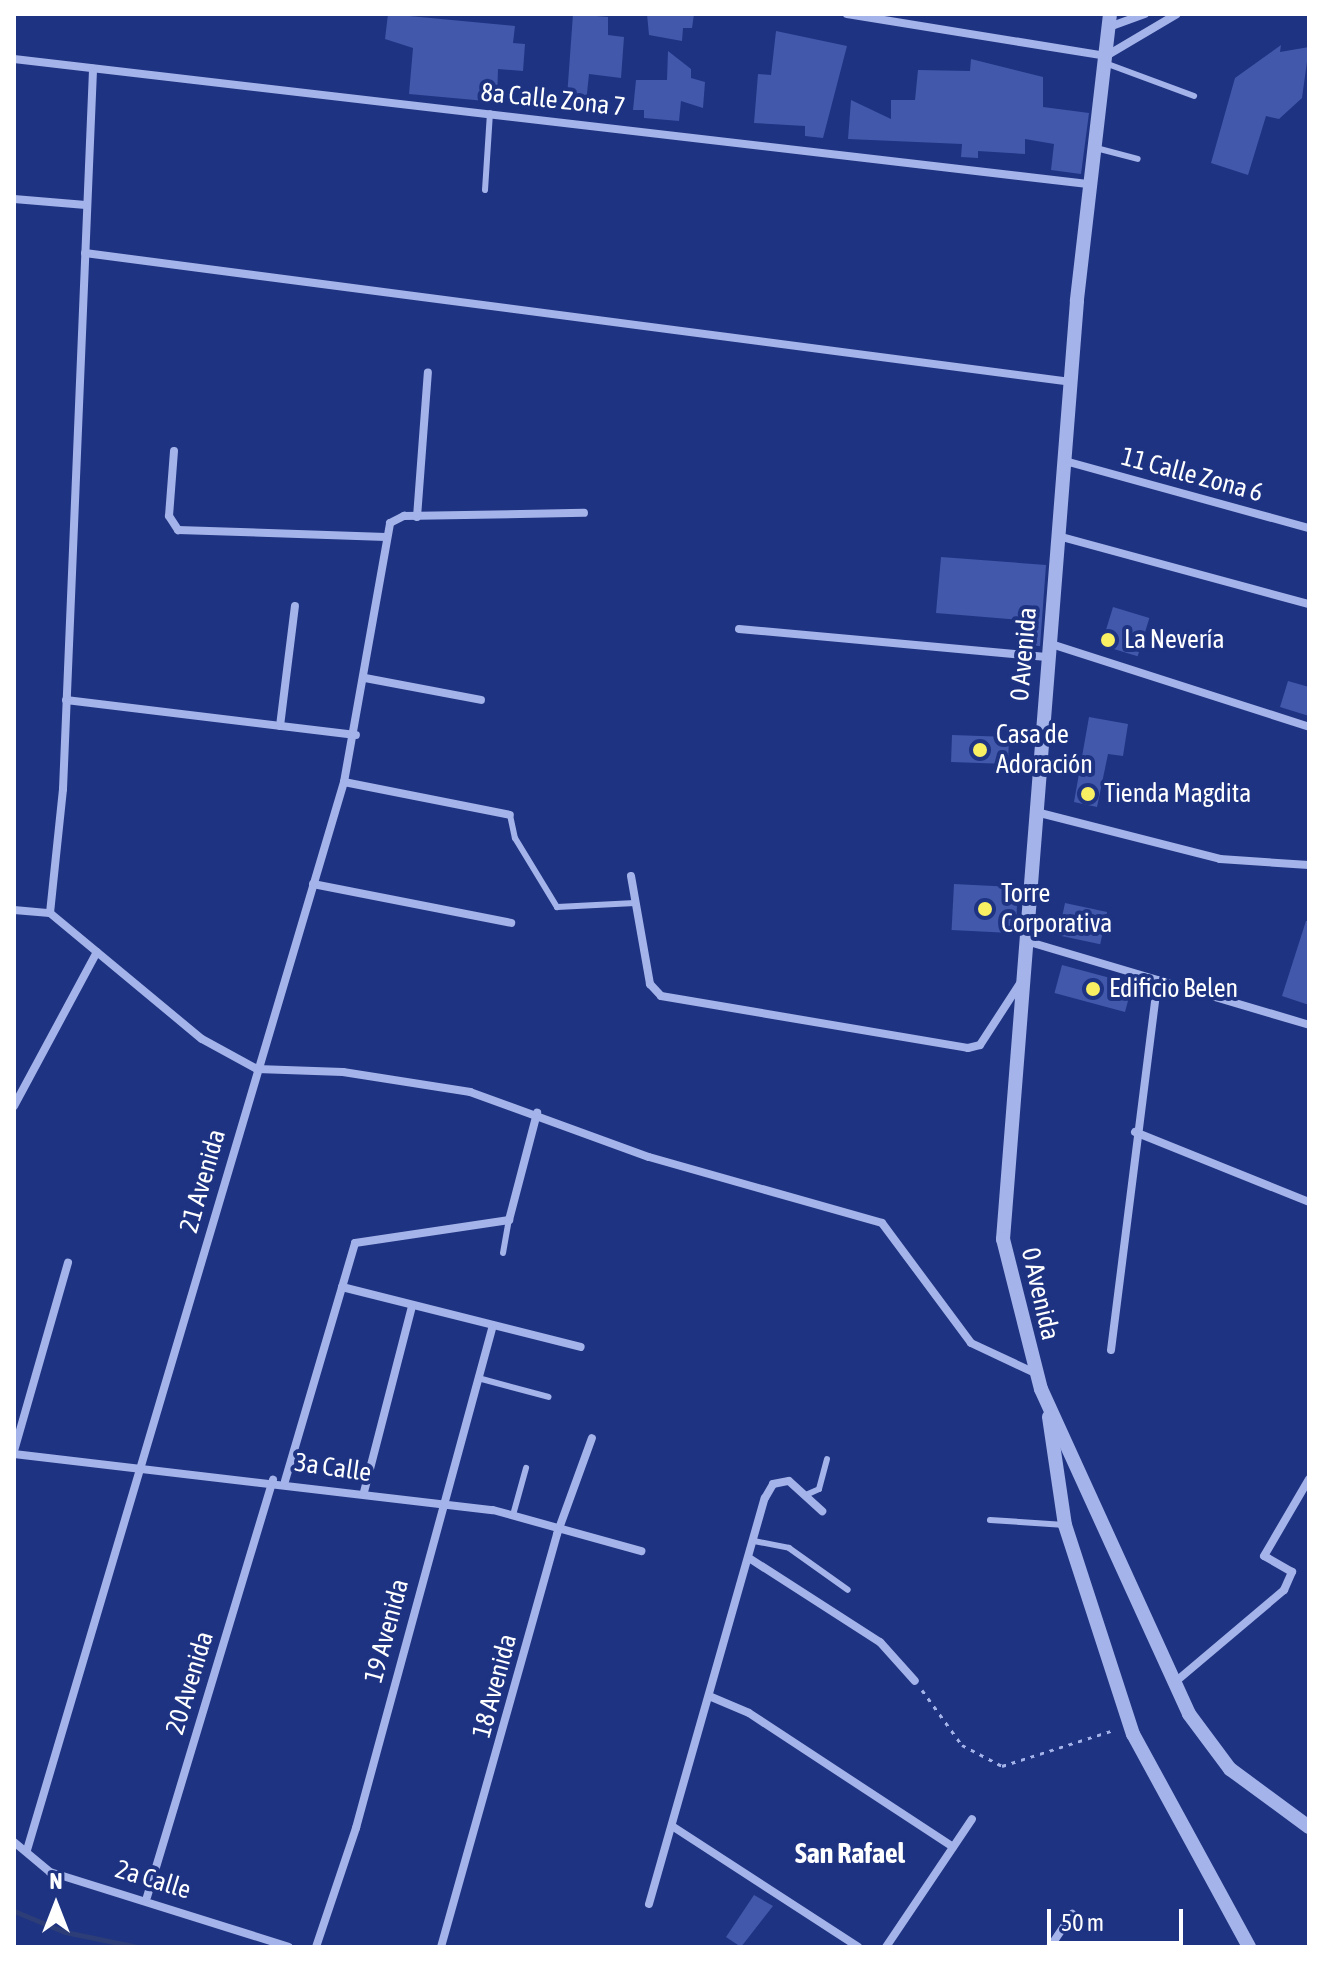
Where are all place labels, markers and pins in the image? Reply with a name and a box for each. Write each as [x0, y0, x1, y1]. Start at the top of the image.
place label: La Nevería [1124, 624, 1225, 656]
marker: La Nevería [1099, 631, 1117, 649]
place label: Casa de Adoración [996, 719, 1093, 780]
marker: Casa de Adoración [971, 741, 989, 759]
place label: Tienda Magdita [1104, 778, 1251, 810]
marker: Tienda Magdita [1079, 785, 1097, 803]
place label: Torre Corporativa [1001, 878, 1112, 940]
marker: Torre Corporativa [976, 900, 994, 918]
place label: Edificio Belen [1109, 973, 1238, 1005]
marker: Edificio Belen [1084, 980, 1102, 998]

